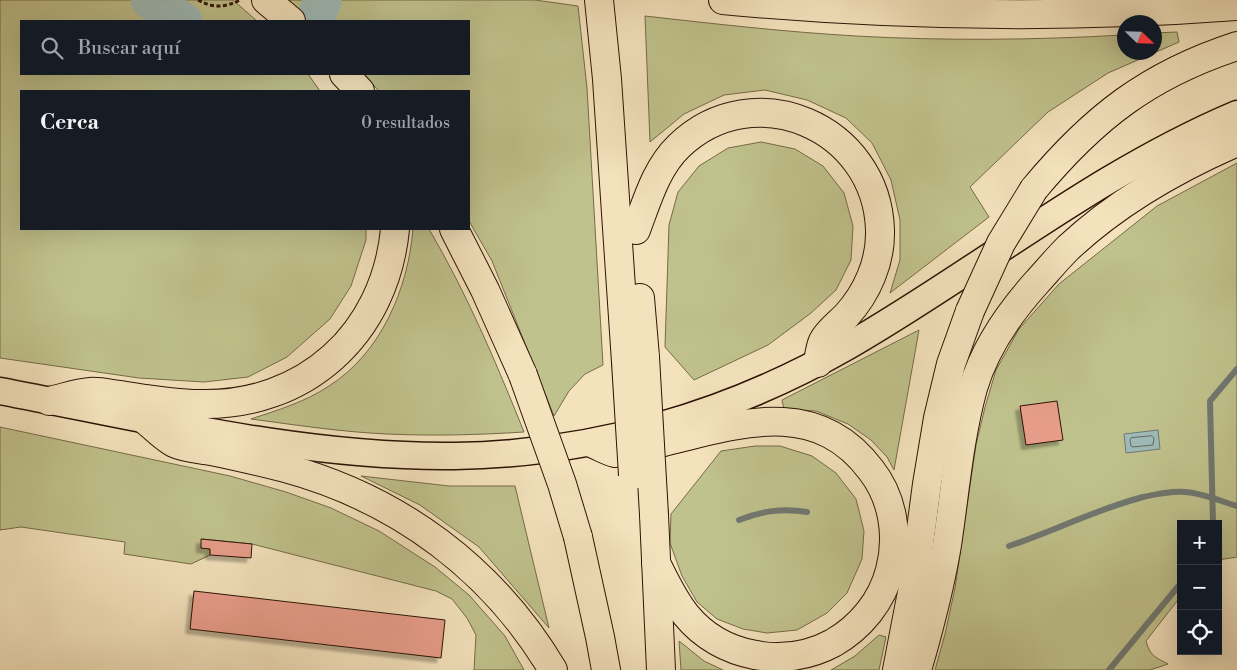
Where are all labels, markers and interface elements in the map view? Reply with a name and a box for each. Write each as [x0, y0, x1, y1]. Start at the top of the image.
north arrow [1117, 15, 1162, 60]
search box [20, 20, 470, 75]
icon: search [38, 34, 66, 62]
text: Buscar aquí [78, 36, 180, 60]
text: Cerca [40, 110, 99, 136]
text: 0 resultados [361, 113, 450, 133]
map controls [1177, 520, 1222, 655]
button: + [1177, 520, 1222, 565]
button: − [1177, 565, 1222, 610]
button: locate [1177, 610, 1222, 655]

